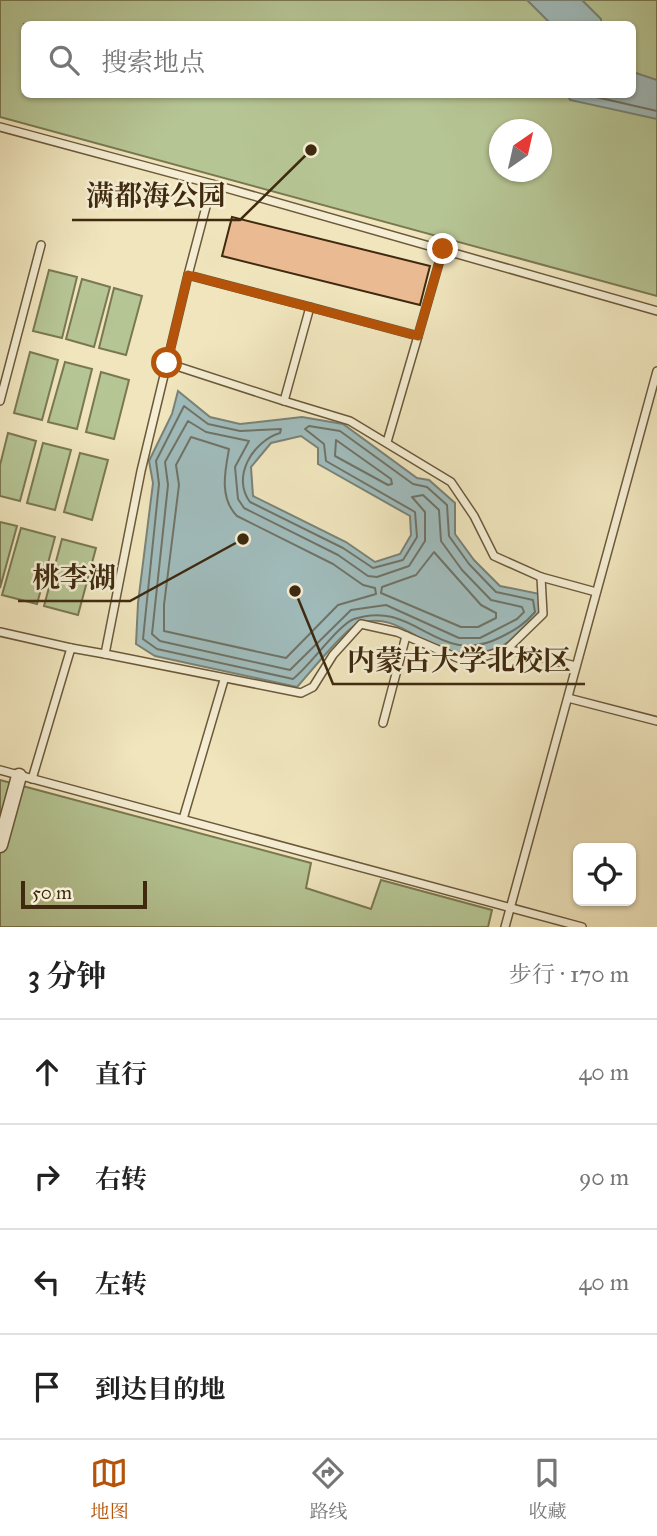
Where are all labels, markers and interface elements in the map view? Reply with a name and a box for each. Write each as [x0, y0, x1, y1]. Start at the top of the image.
search box [21, 21, 636, 98]
icon: search [45, 41, 83, 79]
text: 搜索地点 [101, 46, 205, 78]
north arrow [489, 119, 552, 182]
callout: 满都海公园 [72, 171, 240, 220]
text: 满都海公园 [86, 178, 226, 213]
route end [427, 233, 458, 264]
route start [151, 347, 182, 378]
callout: 桃李湖 [18, 552, 130, 601]
text: 桃李湖 [32, 560, 116, 595]
callout: 内蒙古大学北校区 [333, 635, 585, 684]
text: 内蒙古大学北校区 [347, 643, 571, 678]
map controls [573, 843, 636, 906]
button: locate [573, 843, 636, 906]
scale bar [21, 878, 147, 910]
text: 50 m [32, 881, 72, 904]
text: 3 分钟 [28, 958, 106, 994]
text: 步行 · 170 m [509, 960, 629, 988]
icon: ahead [28, 1053, 66, 1091]
text: 直行 [95, 1058, 147, 1090]
text: 40 m [579, 1058, 629, 1086]
icon: right [28, 1158, 66, 1196]
text: 右转 [95, 1163, 147, 1195]
text: 90 m [579, 1163, 629, 1191]
icon: left [28, 1263, 66, 1301]
text: 左转 [95, 1268, 147, 1300]
text: 40 m [579, 1268, 629, 1296]
icon: arrive [28, 1368, 66, 1406]
text: 到达目的地 [95, 1373, 225, 1405]
tab: 地图 [90, 1454, 129, 1523]
tab: 路线 [309, 1454, 348, 1523]
tab: 收藏 [528, 1454, 567, 1523]

